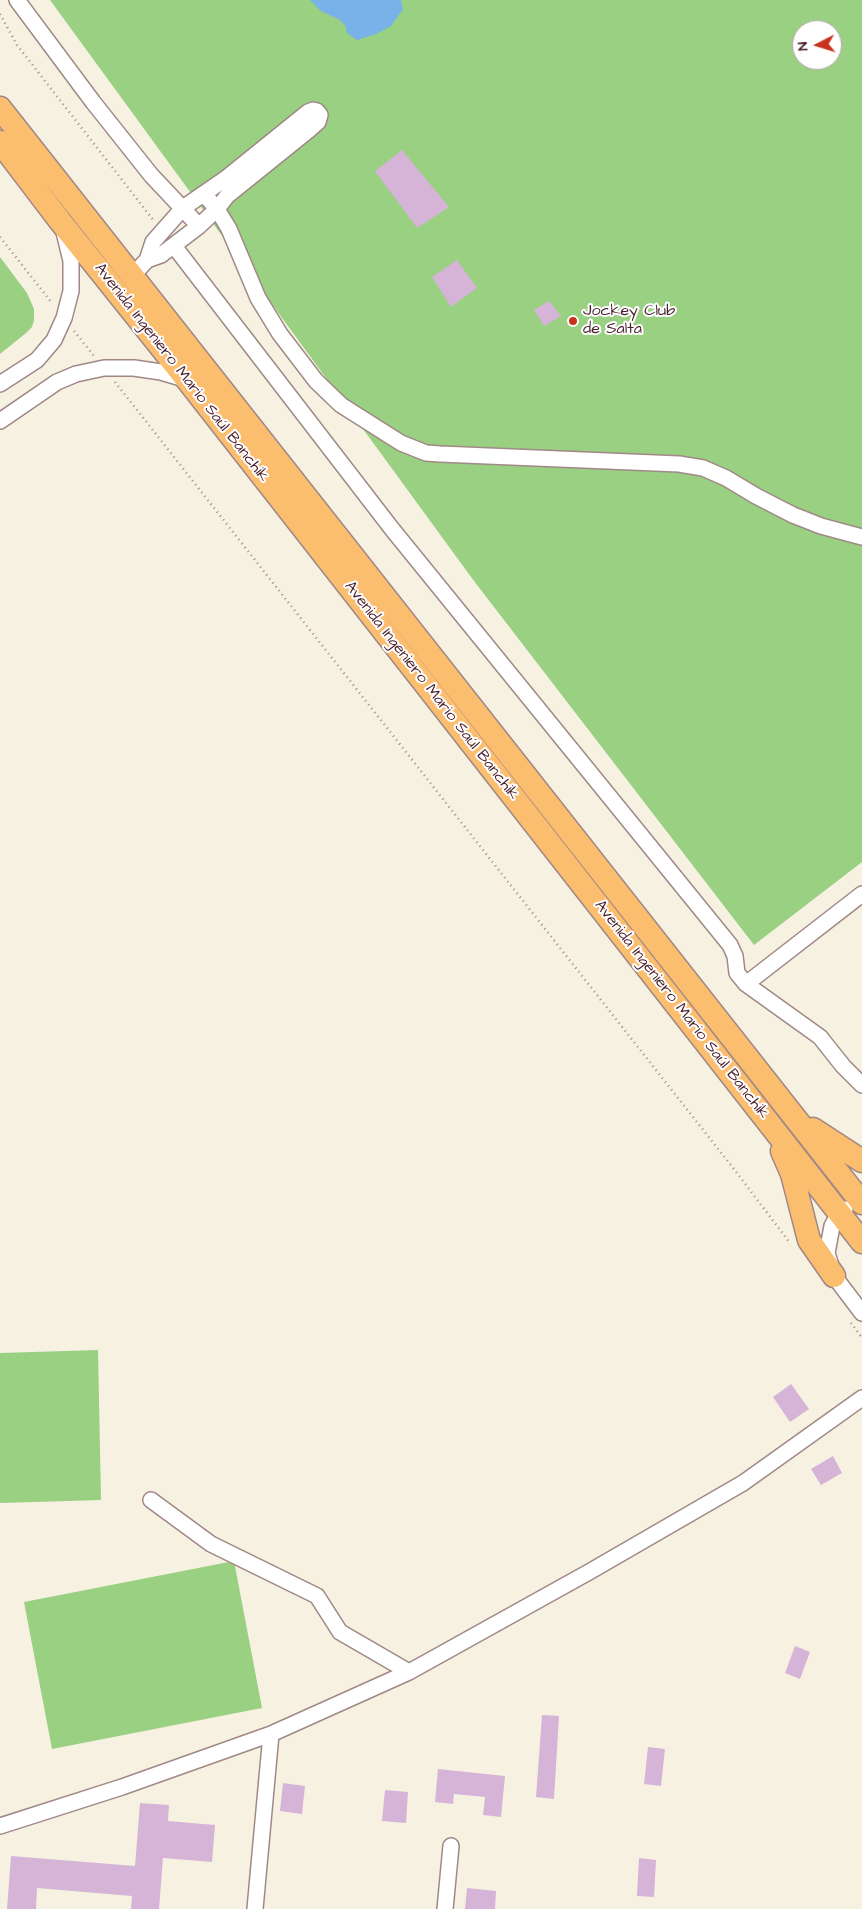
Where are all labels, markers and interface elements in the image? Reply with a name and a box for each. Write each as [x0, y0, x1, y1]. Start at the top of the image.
north arrow [792, 20, 842, 70]
text: N [793, 41, 813, 51]
street label: Avenida Ingeniero Mario Saúl Banchik [90, 260, 272, 486]
place label: Jockey Club de Salta [583, 302, 675, 340]
marker: Jockey Club de Salta [567, 315, 579, 327]
street label: Avenida Ingeniero Mario Saúl Banchik [340, 578, 522, 804]
street label: Avenida Ingeniero Mario Saúl Banchik [590, 897, 772, 1123]

